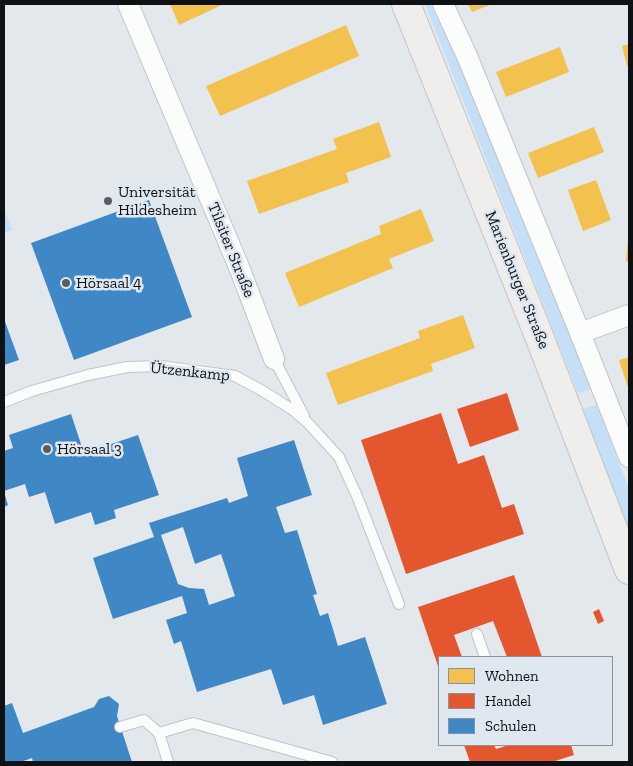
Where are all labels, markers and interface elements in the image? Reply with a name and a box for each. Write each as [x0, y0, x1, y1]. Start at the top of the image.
place label: Universität Hildesheim [118, 182, 197, 220]
marker: Universität Hildesheim [102, 195, 114, 207]
street label: Tilsiter Straße [203, 200, 259, 300]
street label: Marienburger Straße [481, 208, 553, 352]
place label: Hörsaal 4 [76, 273, 142, 293]
marker: Hörsaal 4 [60, 277, 72, 289]
street label: Ützenkamp [149, 358, 231, 386]
place label: Hörsaal 3 [57, 439, 122, 459]
marker: Hörsaal 3 [41, 443, 53, 455]
legend [438, 656, 613, 746]
text: Wohnen [485, 667, 539, 685]
text: Handel [485, 692, 531, 710]
text: Schulen [485, 717, 536, 735]

